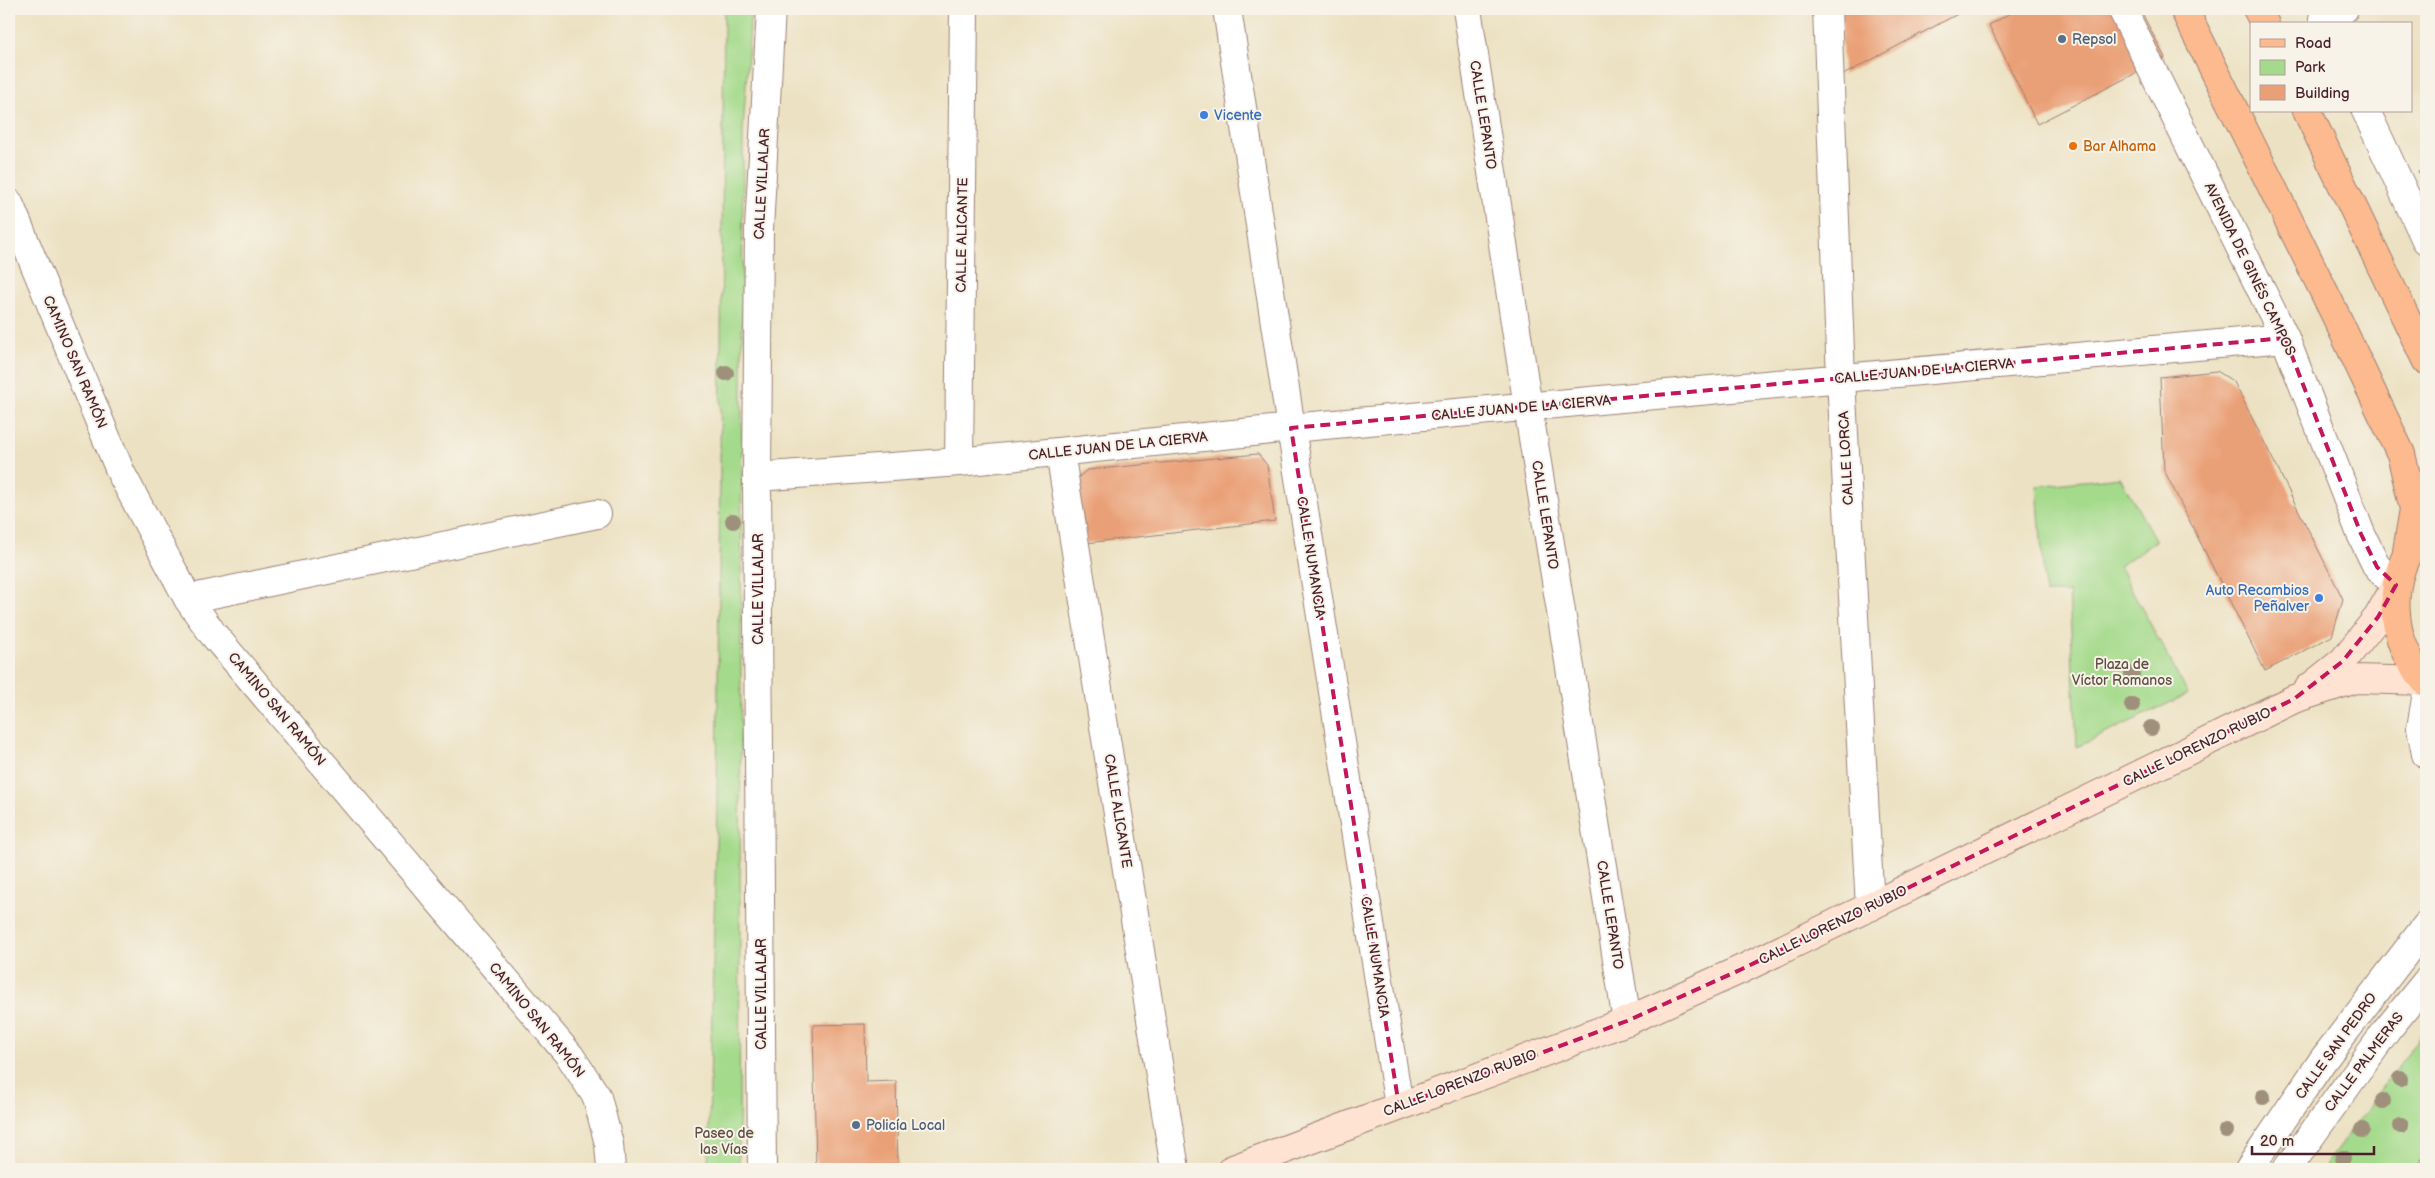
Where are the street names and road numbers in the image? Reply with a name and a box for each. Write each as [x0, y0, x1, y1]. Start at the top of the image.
street label: CALLE LEPANTO [1466, 59, 1500, 171]
street label: CALLE VILLALAR [751, 128, 773, 240]
street label: CALLE ALICANTE [952, 177, 972, 293]
street label: AVENIDA DE GINÉS CAMPOS [2201, 179, 2300, 358]
street label: CAMINO SAN RAMÓN [39, 292, 112, 431]
street label: CALLE JUAN DE LA CIERVA [1834, 355, 2015, 387]
street label: CALLE JUAN DE LA CIERVA [1431, 392, 1612, 424]
street label: CALLE LORCA [1835, 410, 1857, 506]
street label: CALLE JUAN DE LA CIERVA [1028, 428, 1209, 464]
street label: CALLE LEPANTO [1528, 459, 1562, 571]
street label: CALLE NUMANCIA [1293, 495, 1329, 619]
street label: CALLE VILLALAR [750, 533, 767, 645]
street label: CAMINO SAN RAMÓN [225, 648, 330, 769]
street label: CALLE LORENZO RUBIO [2120, 704, 2274, 790]
street label: CALLE ALICANTE [1101, 753, 1135, 869]
street label: CALLE LEPANTO [1593, 859, 1627, 971]
street label: CALLE LORENZO RUBIO [1756, 882, 1910, 968]
street label: CALLE NUMANCIA [1357, 895, 1393, 1019]
street label: CALLE VILLALAR [753, 938, 770, 1050]
street label: CAMINO SAN RAMÓN [485, 958, 589, 1081]
street label: CALLE SAN PEDRO [2292, 989, 2381, 1103]
street label: CALLE PALMERAS [2321, 1009, 2407, 1115]
street label: CALLE LORENZO RUBIO [1381, 1046, 1539, 1120]

